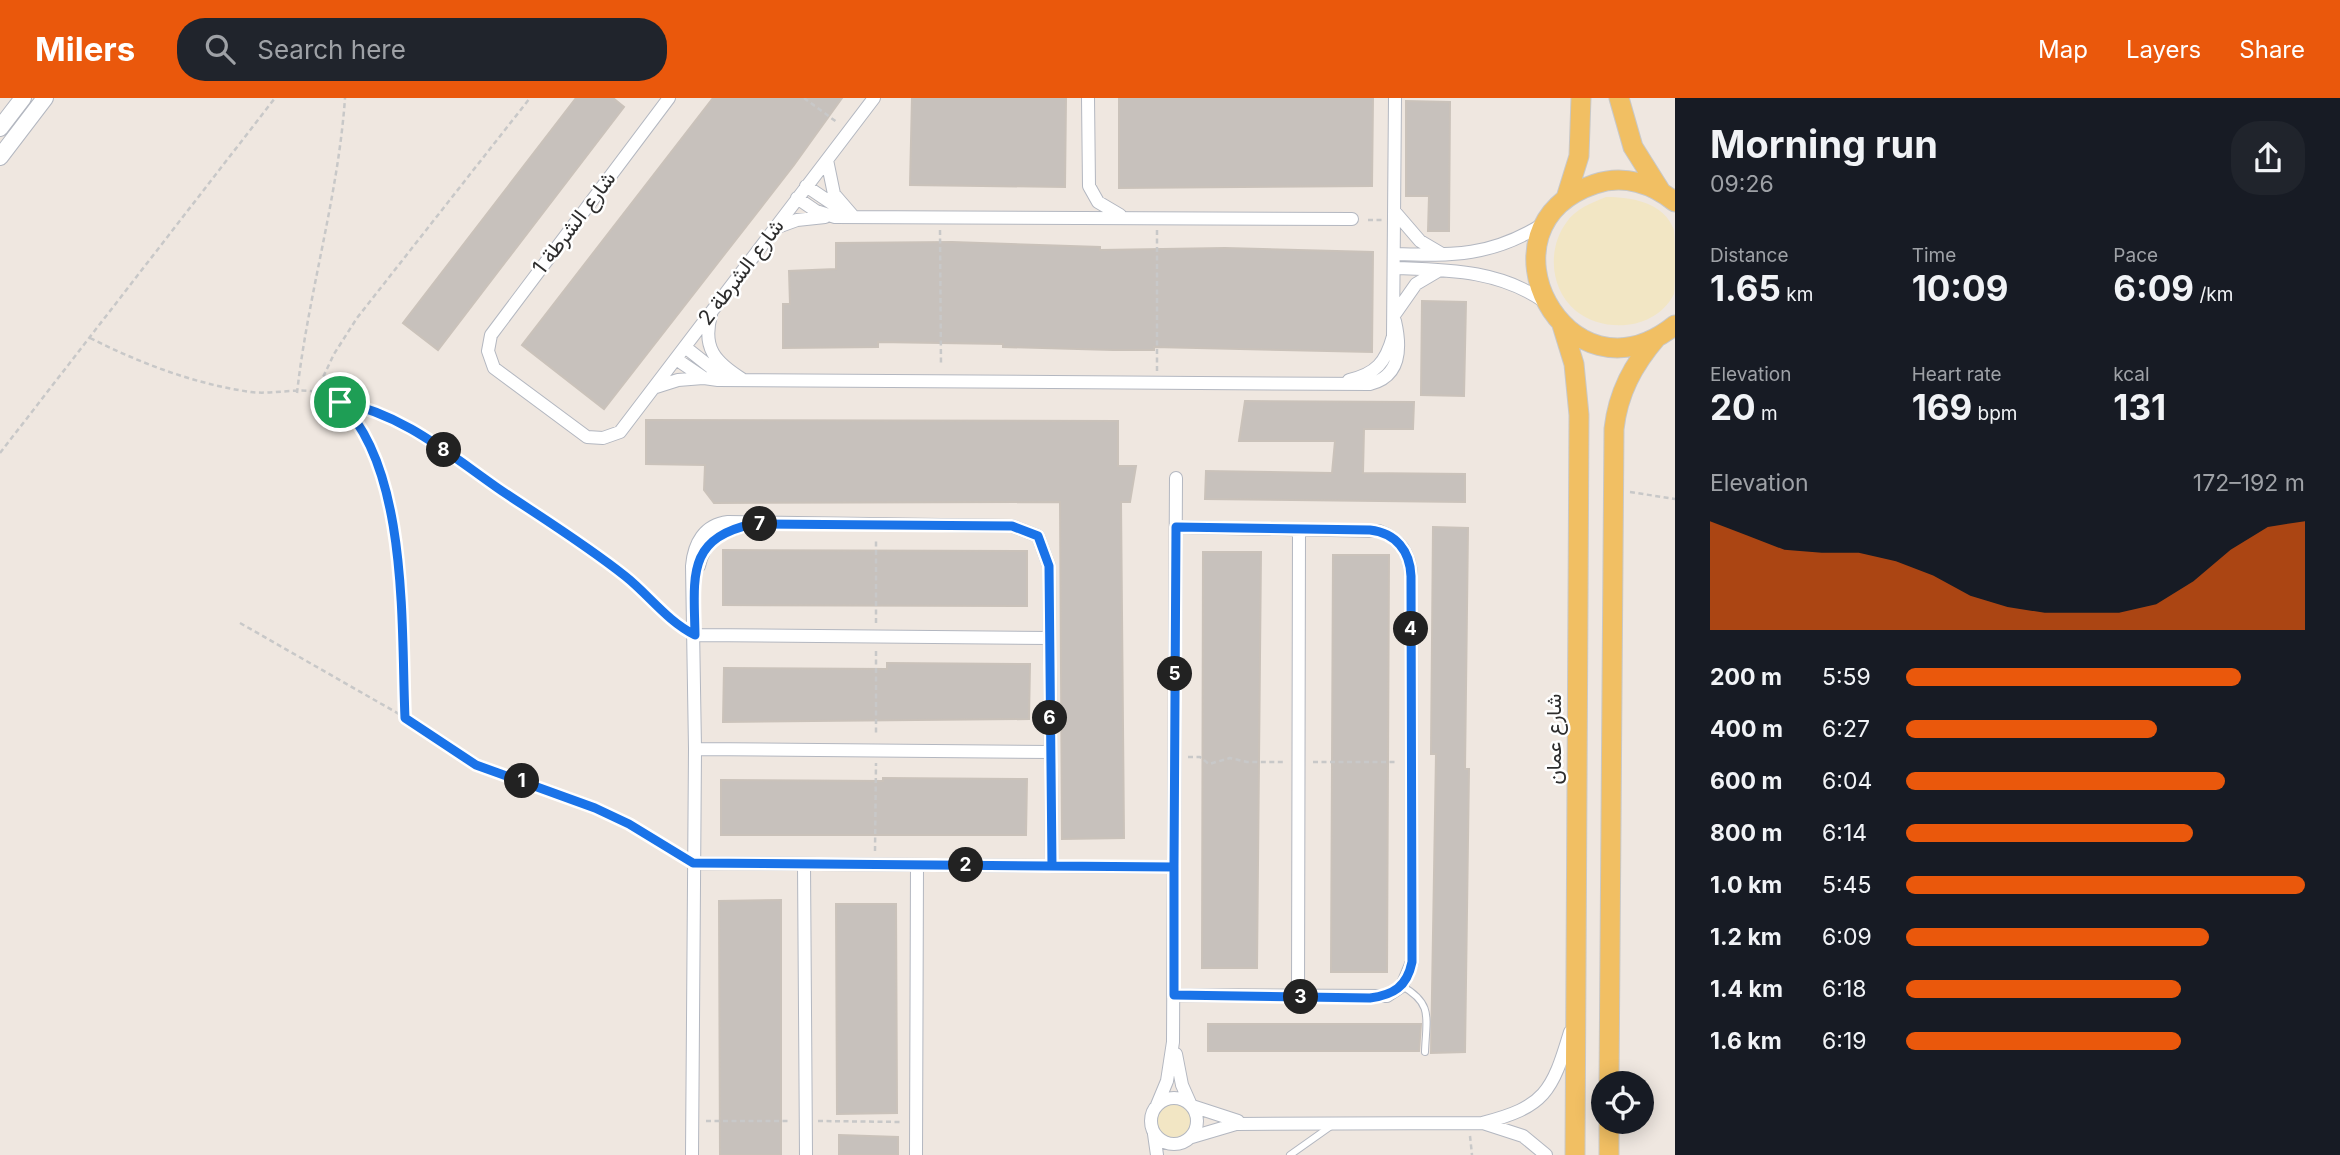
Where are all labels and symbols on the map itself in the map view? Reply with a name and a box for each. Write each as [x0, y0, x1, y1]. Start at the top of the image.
street label: شارع الشرطة 1 [527, 166, 622, 280]
street label: شارع الشرطة 2 [693, 214, 790, 331]
pin [310, 372, 370, 432]
pin: 8 [426, 432, 462, 468]
pin: 7 [742, 506, 778, 542]
pin: 4 [1394, 612, 1428, 646]
pin: 5 [1158, 656, 1192, 692]
street label: شارع عمان [1541, 694, 1568, 784]
pin: 6 [1032, 700, 1068, 736]
pin: 1 [504, 764, 540, 798]
pin: 2 [948, 848, 984, 882]
pin: 3 [1284, 979, 1318, 1014]

